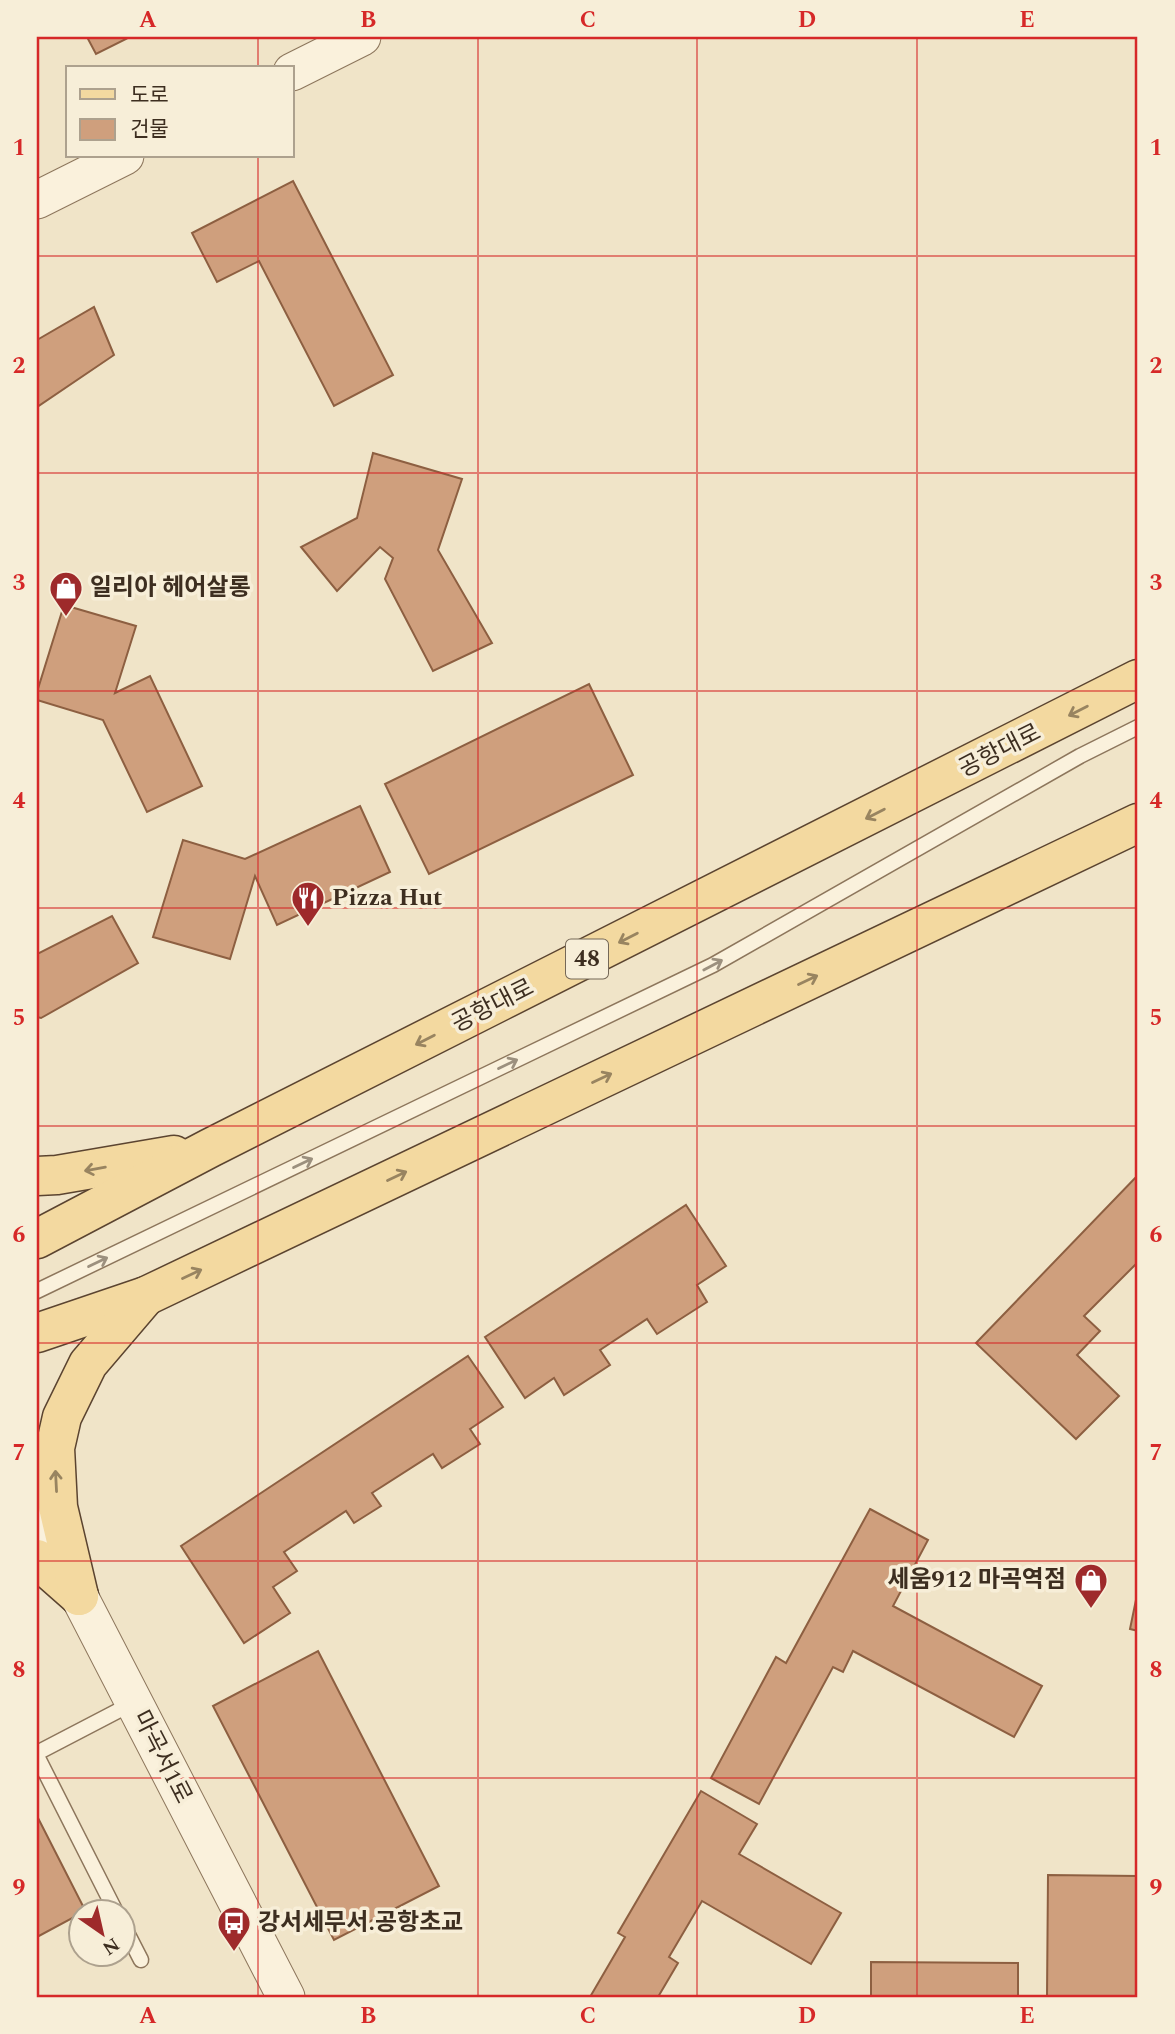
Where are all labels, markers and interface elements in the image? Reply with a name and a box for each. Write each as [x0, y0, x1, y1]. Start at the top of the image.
text: A [139, 3, 157, 38]
text: B [360, 3, 376, 38]
text: C [580, 3, 596, 38]
text: D [798, 3, 816, 38]
text: E [1019, 3, 1035, 38]
legend [66, 66, 294, 158]
text: 도로 [130, 80, 169, 112]
text: 건물 [130, 114, 169, 146]
text: 1 [13, 131, 25, 166]
text: 1 [1150, 131, 1162, 166]
text: 2 [13, 349, 26, 384]
text: 2 [1150, 349, 1163, 384]
text: 3 [13, 566, 26, 601]
text: 3 [1150, 566, 1163, 601]
shop icon: 일리아 헤어살롱 [47, 569, 85, 618]
place label: 일리아 헤어살롱 [90, 570, 251, 606]
one-way arrow [1068, 705, 1089, 718]
street label: 공항대로 [952, 715, 1048, 787]
text: 4 [13, 784, 26, 819]
text: 4 [1150, 784, 1163, 819]
one-way arrow [865, 807, 886, 821]
restaurant icon: Pizza Hut [289, 879, 327, 928]
place label: Pizza Hut [332, 880, 442, 916]
one-way arrow [618, 932, 639, 946]
road number: 48 [566, 940, 608, 978]
one-way arrow [702, 957, 722, 971]
street label: 공항대로 [445, 970, 541, 1042]
one-way arrow [797, 973, 818, 987]
text: 5 [13, 1001, 25, 1036]
text: 5 [1150, 1001, 1162, 1036]
one-way arrow [415, 1034, 436, 1048]
one-way arrow [497, 1057, 518, 1070]
one-way arrow [591, 1071, 613, 1084]
one-way arrow [292, 1156, 313, 1169]
one-way arrow [84, 1162, 107, 1176]
one-way arrow [386, 1169, 407, 1182]
text: 6 [13, 1218, 26, 1253]
text: 6 [1150, 1218, 1163, 1253]
one-way arrow [87, 1254, 108, 1268]
one-way arrow [181, 1267, 202, 1280]
text: 7 [13, 1436, 25, 1471]
text: 7 [1150, 1436, 1162, 1471]
one-way arrow [50, 1470, 63, 1493]
shop icon: 세움912 마곡역점 [1072, 1561, 1110, 1610]
place label: 세움912 마곡역점 [887, 1562, 1066, 1598]
text: 8 [13, 1653, 25, 1688]
text: 8 [1150, 1653, 1162, 1688]
street label: 마곡서1로 [123, 1704, 201, 1810]
text: 9 [13, 1871, 26, 1906]
text: 9 [1150, 1871, 1163, 1906]
north arrow [66, 1898, 136, 1968]
bus stop icon: 강서세무서.공항초교 [215, 1904, 253, 1953]
place label: 강서세무서.공항초교 [258, 1905, 463, 1941]
text: N [96, 1929, 125, 1962]
text: A [139, 1999, 157, 2034]
text: B [360, 1999, 376, 2034]
text: C [580, 1999, 596, 2034]
text: D [798, 1999, 816, 2034]
text: E [1019, 1999, 1035, 2034]

